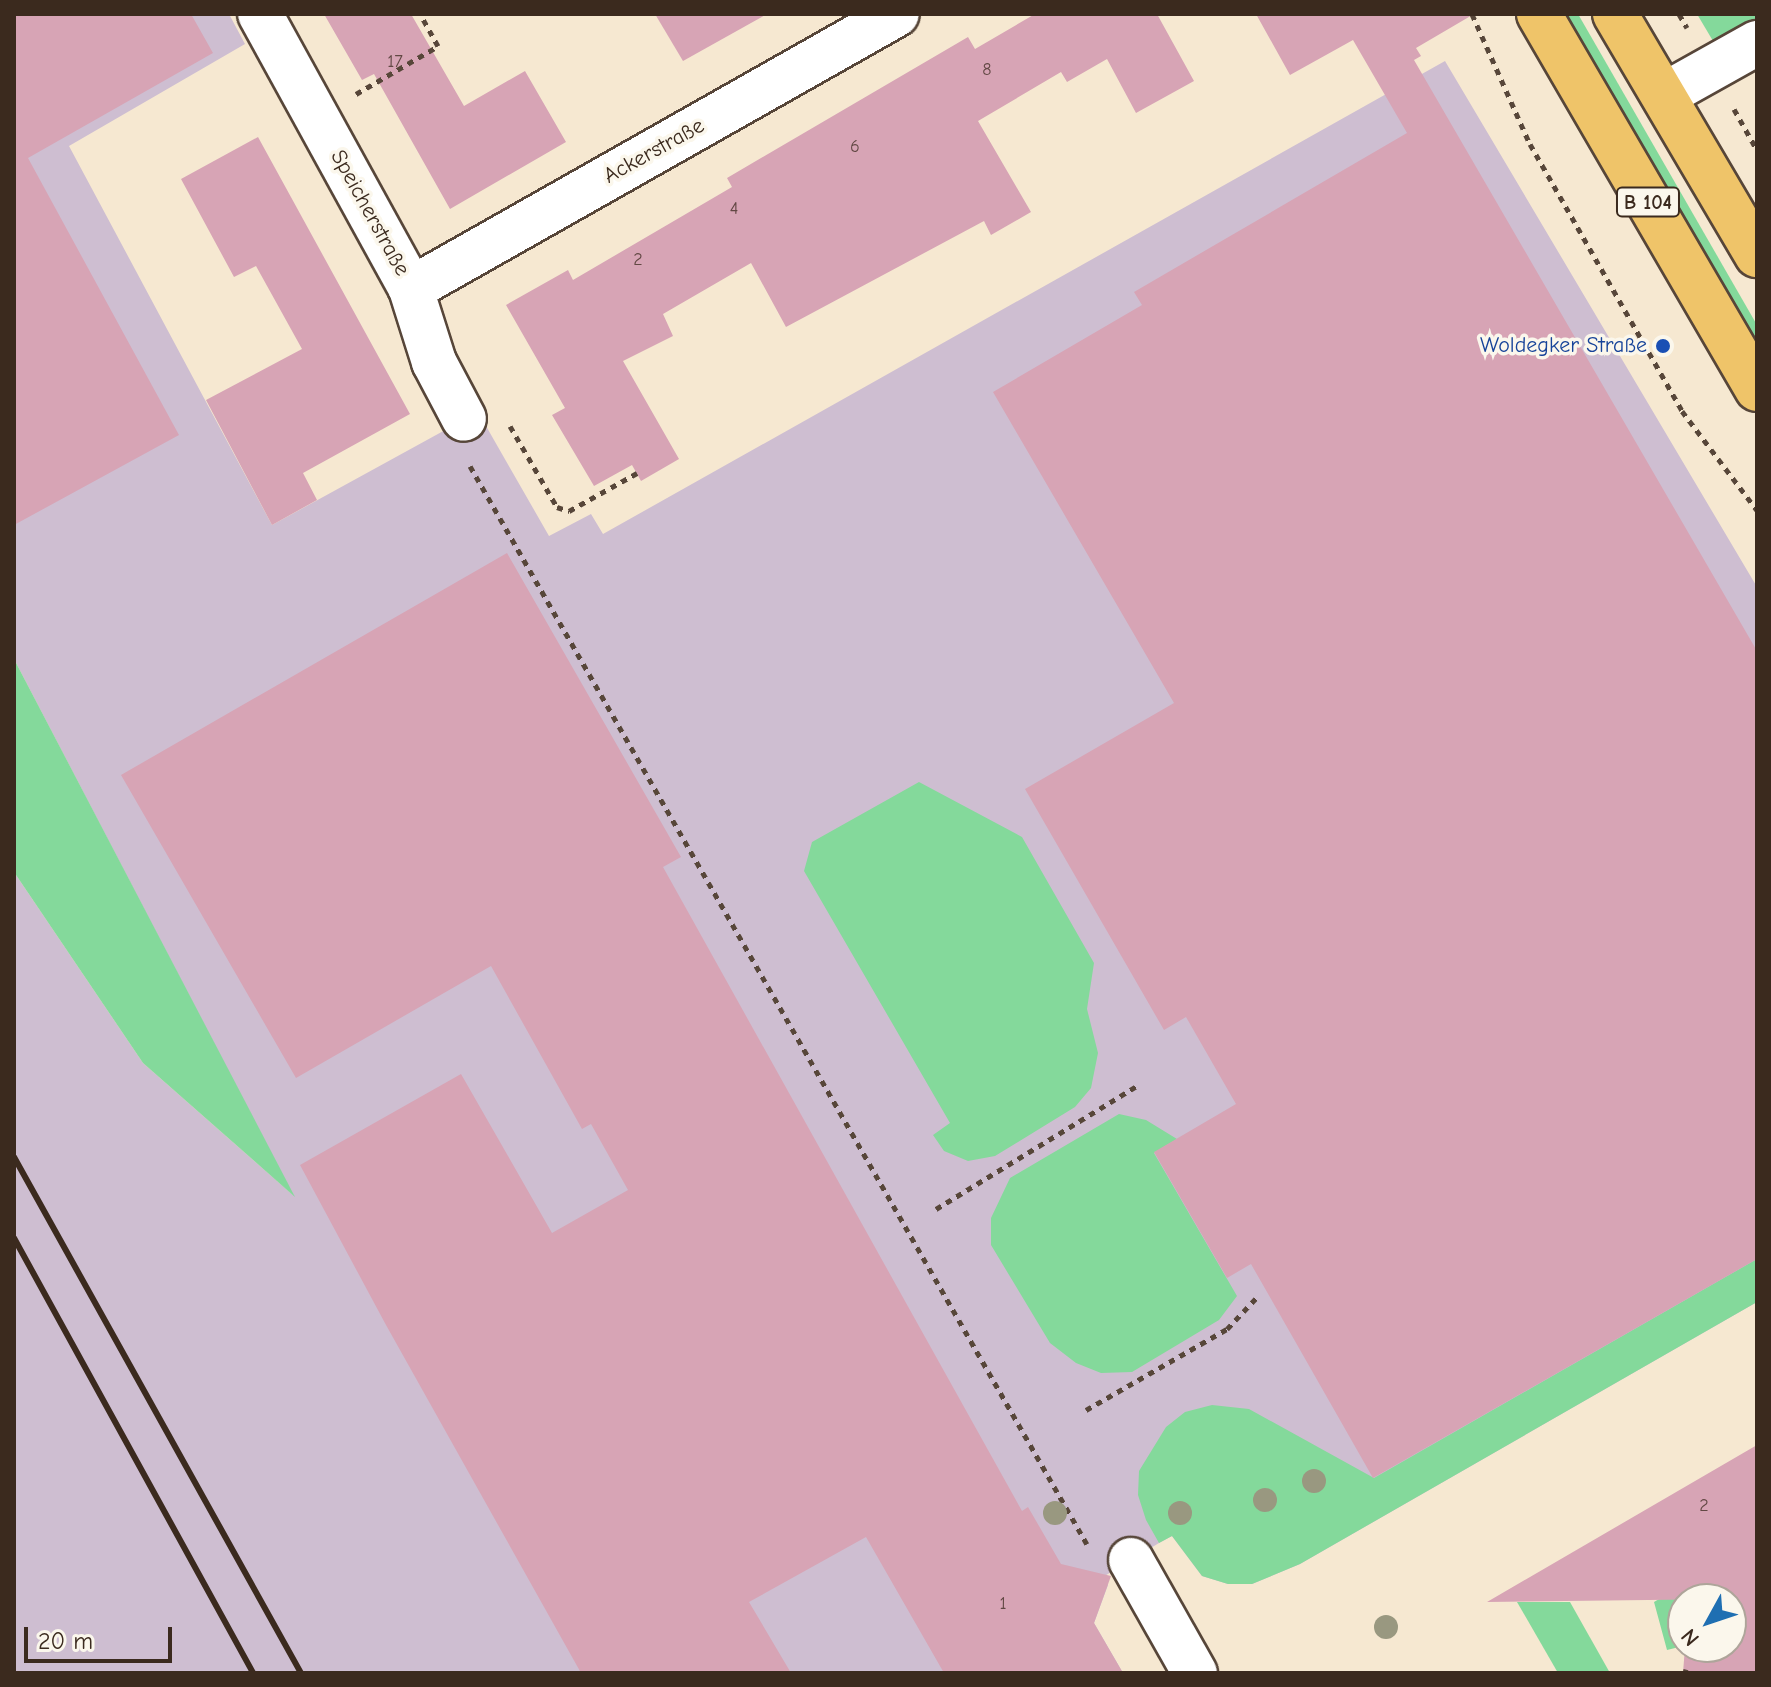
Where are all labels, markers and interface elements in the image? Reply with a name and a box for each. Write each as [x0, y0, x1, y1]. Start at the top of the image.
house number: 17 [387, 51, 403, 73]
house number: 8 [982, 59, 992, 81]
street label: Ackerstraße [599, 113, 709, 189]
house number: 6 [850, 136, 860, 158]
street label: Speicherstraße [325, 146, 415, 280]
road number: B 104 [1614, 186, 1682, 218]
house number: 4 [730, 198, 738, 220]
house number: 2 [633, 249, 643, 271]
place label: Woldegker Straße [1480, 333, 1647, 359]
marker: Woldegker Straße [1654, 337, 1672, 355]
house number: 2 [1699, 1495, 1709, 1517]
north arrow [1667, 1583, 1747, 1663]
house number: 1 [999, 1593, 1007, 1615]
scale bar [28, 1611, 176, 1661]
text: N [1676, 1623, 1705, 1651]
text: 20 m [38, 1627, 93, 1655]

